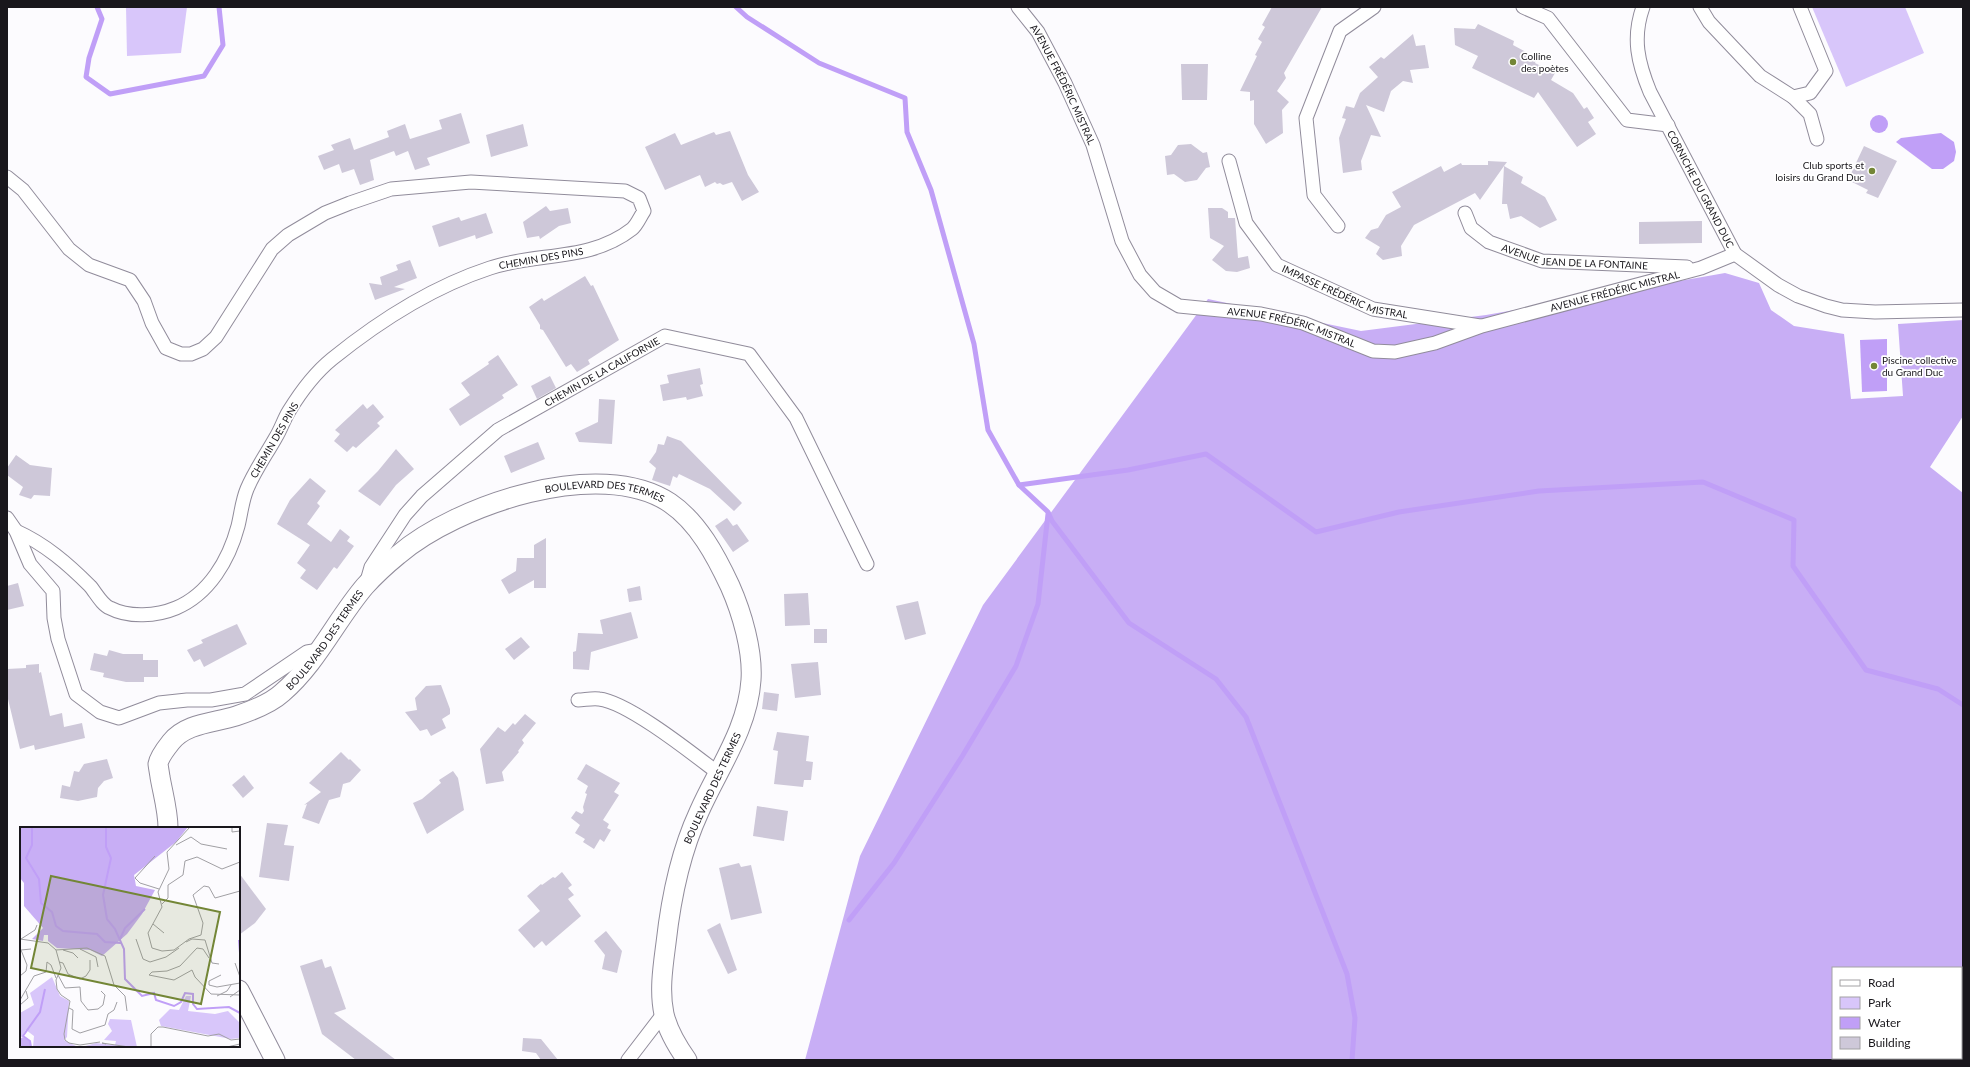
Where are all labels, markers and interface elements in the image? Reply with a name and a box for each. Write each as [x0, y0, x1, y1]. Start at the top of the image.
street label: AVENUE FRÉDÉRIC MISTRAL [1028, 22, 1098, 146]
place label: Colline des poètes [1521, 50, 1568, 74]
marker: Colline des poètes [1508, 57, 1518, 67]
street label: CORNICHE DU GRAND DUC [1665, 128, 1737, 250]
place label: Club sports et loisirs du Grand Duc [1775, 159, 1864, 183]
marker: Club sports et loisirs du Grand Duc [1867, 166, 1877, 176]
street label: AVENUE JEAN DE LA FONTAINE [1500, 241, 1648, 271]
street label: CHEMIN DES PINS [498, 245, 584, 271]
street label: IMPASSE FRÉDÉRIC MISTRAL [1280, 262, 1409, 320]
street label: AVENUE FRÉDÉRIC MISTRAL [1549, 268, 1681, 314]
street label: AVENUE FRÉDÉRIC MISTRAL [1227, 305, 1357, 349]
street label: CHEMIN DE LA CALIFORNIE [542, 334, 662, 409]
place label: Piscine collective du Grand Duc [1882, 354, 1957, 378]
marker: Piscine collective du Grand Duc [1869, 361, 1879, 371]
street label: CHEMIN DES PINS [247, 400, 301, 480]
street label: BOULEVARD DES TERMES [544, 478, 667, 505]
street label: BOULEVARD DES TERMES [283, 587, 366, 692]
street label: BOULEVARD DES TERMES [681, 730, 743, 846]
inset map [20, 827, 240, 1047]
legend [1832, 967, 1962, 1059]
text: Road [1868, 975, 1895, 990]
text: Park [1868, 995, 1892, 1010]
text: Water [1868, 1015, 1901, 1030]
text: Building [1868, 1035, 1911, 1050]

